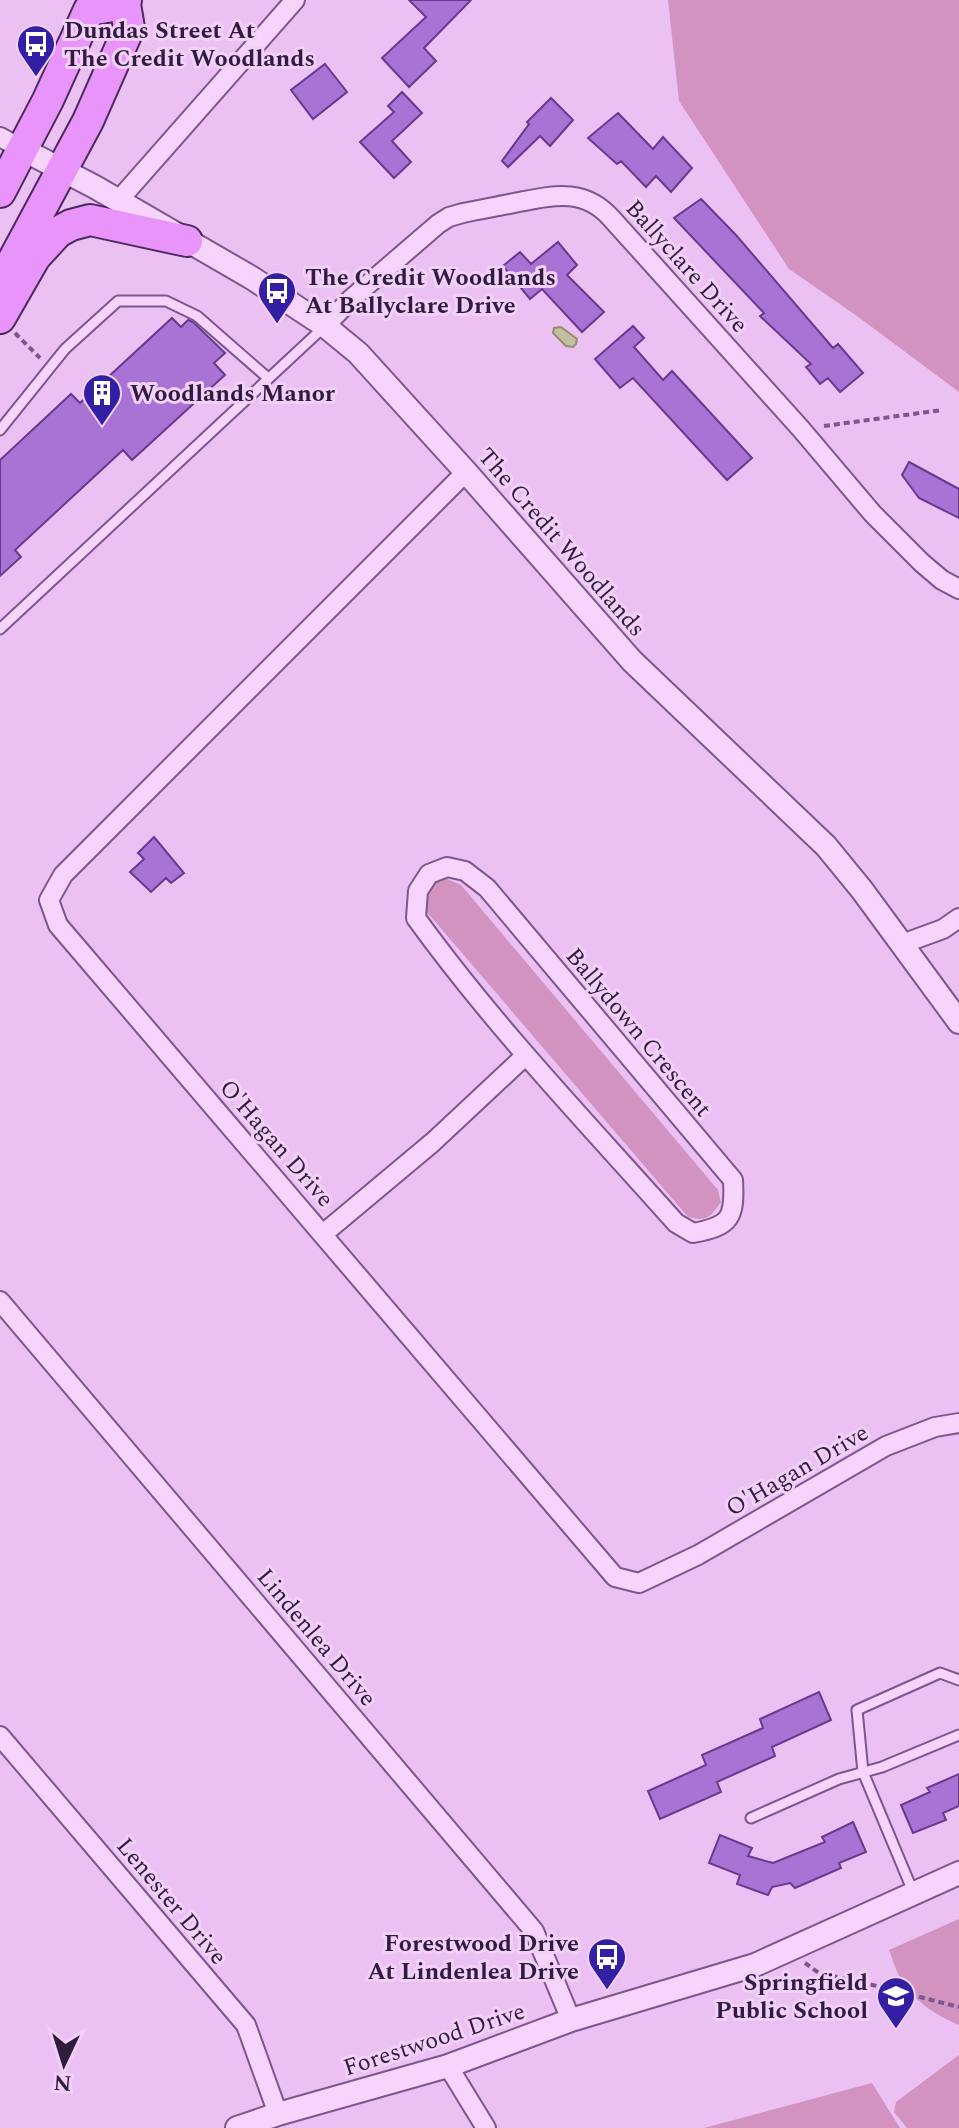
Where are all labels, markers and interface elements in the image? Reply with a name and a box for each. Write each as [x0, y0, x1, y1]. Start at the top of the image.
place label: Dundas Street At The Credit Woodlands [64, 13, 315, 77]
bus stop icon: Dundas Street At The Credit Woodlands [15, 23, 57, 78]
street label: Ballyclare Drive [616, 192, 756, 342]
place label: The Credit Woodlands At Ballyclare Drive [305, 260, 556, 324]
bus stop icon: The Credit Woodlands At Ballyclare Drive [256, 270, 298, 325]
building icon: Woodlands Manor [81, 372, 123, 427]
place label: Woodlands Manor [130, 376, 336, 412]
street label: The Credit Woodlands [469, 440, 654, 645]
street label: Ballydown Crescent [556, 940, 720, 1125]
street label: O'Hagan Drive [210, 1072, 342, 1216]
street label: O'Hagan Drive [719, 1415, 876, 1526]
street label: Lindenlea Drive [248, 1561, 385, 1715]
street label: Lenester Drive [107, 1830, 235, 1973]
place label: Forestwood Drive At Lindenlea Drive [368, 1926, 579, 1990]
bus stop icon: Forestwood Drive At Lindenlea Drive [586, 1936, 628, 1991]
place label: Springfield Public School [715, 1965, 868, 2029]
school or university icon: Springfield Public School [875, 1975, 917, 2030]
street label: Forestwood Drive [339, 1994, 530, 2086]
north arrow [24, 2024, 104, 2104]
text: N [53, 2065, 73, 2100]

